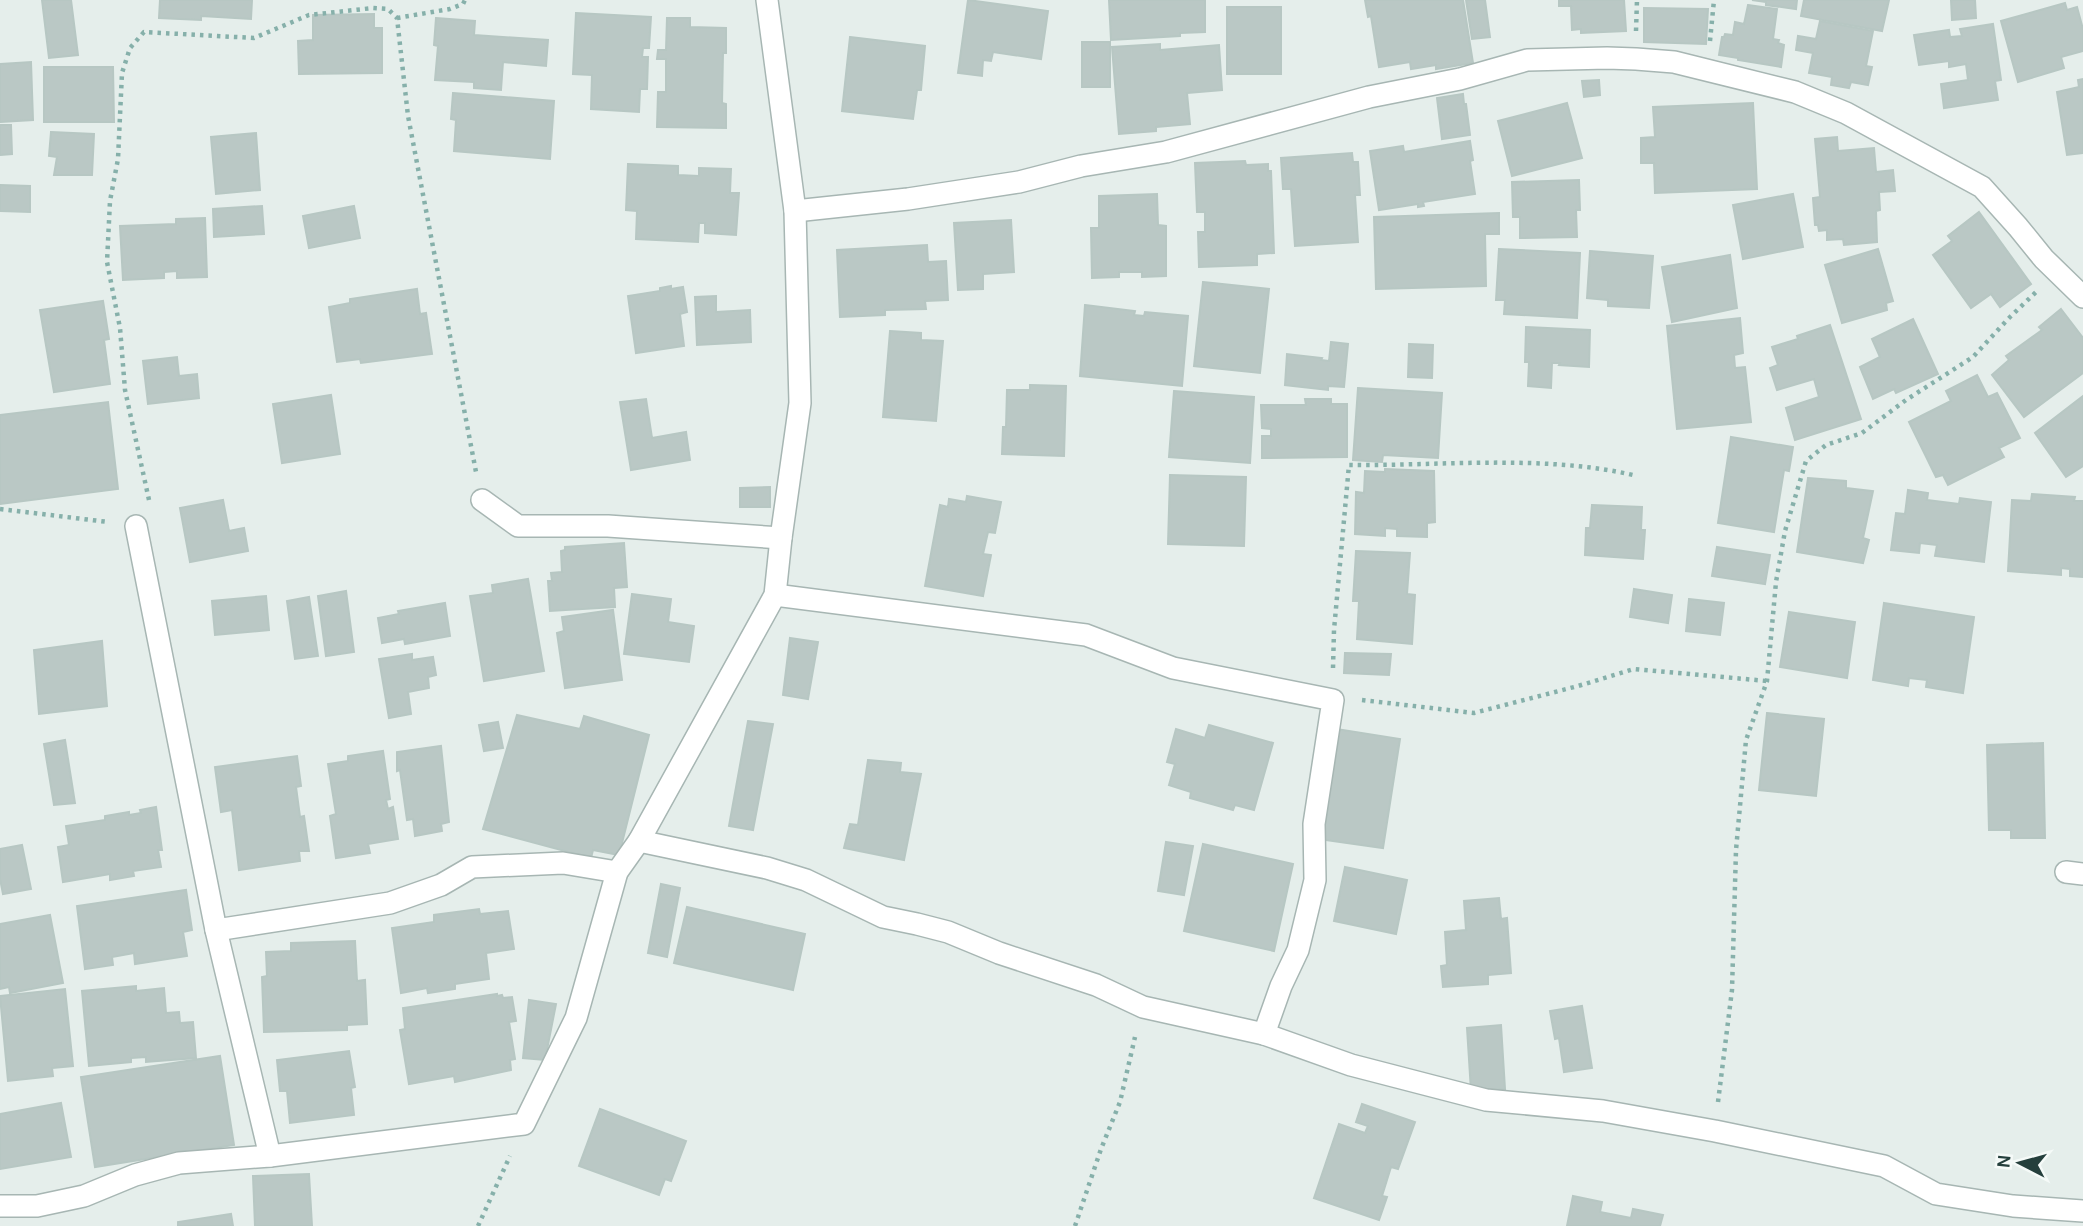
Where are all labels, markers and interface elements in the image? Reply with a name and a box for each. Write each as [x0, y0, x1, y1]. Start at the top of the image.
north arrow [1985, 1128, 2055, 1198]
text: N [1992, 1153, 2016, 1169]

